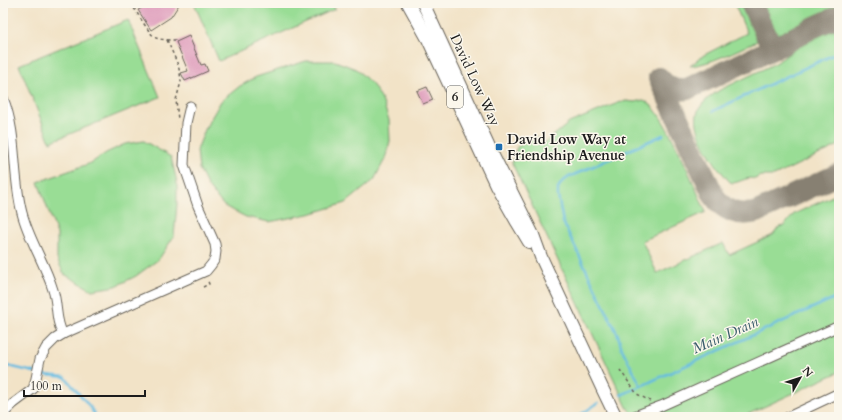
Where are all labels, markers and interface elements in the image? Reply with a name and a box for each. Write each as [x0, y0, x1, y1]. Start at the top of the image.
street label: David Low Way [445, 31, 505, 130]
road number: 6 [447, 86, 463, 108]
place label: David Low Way at Friendship Avenue [507, 130, 626, 165]
marker: David Low Way at Friendship Avenue [494, 142, 504, 152]
water label: Main Drain [689, 311, 762, 358]
north arrow [780, 358, 820, 398]
text: N [799, 364, 817, 381]
scale bar [24, 372, 145, 398]
text: 100 m [30, 378, 63, 394]

